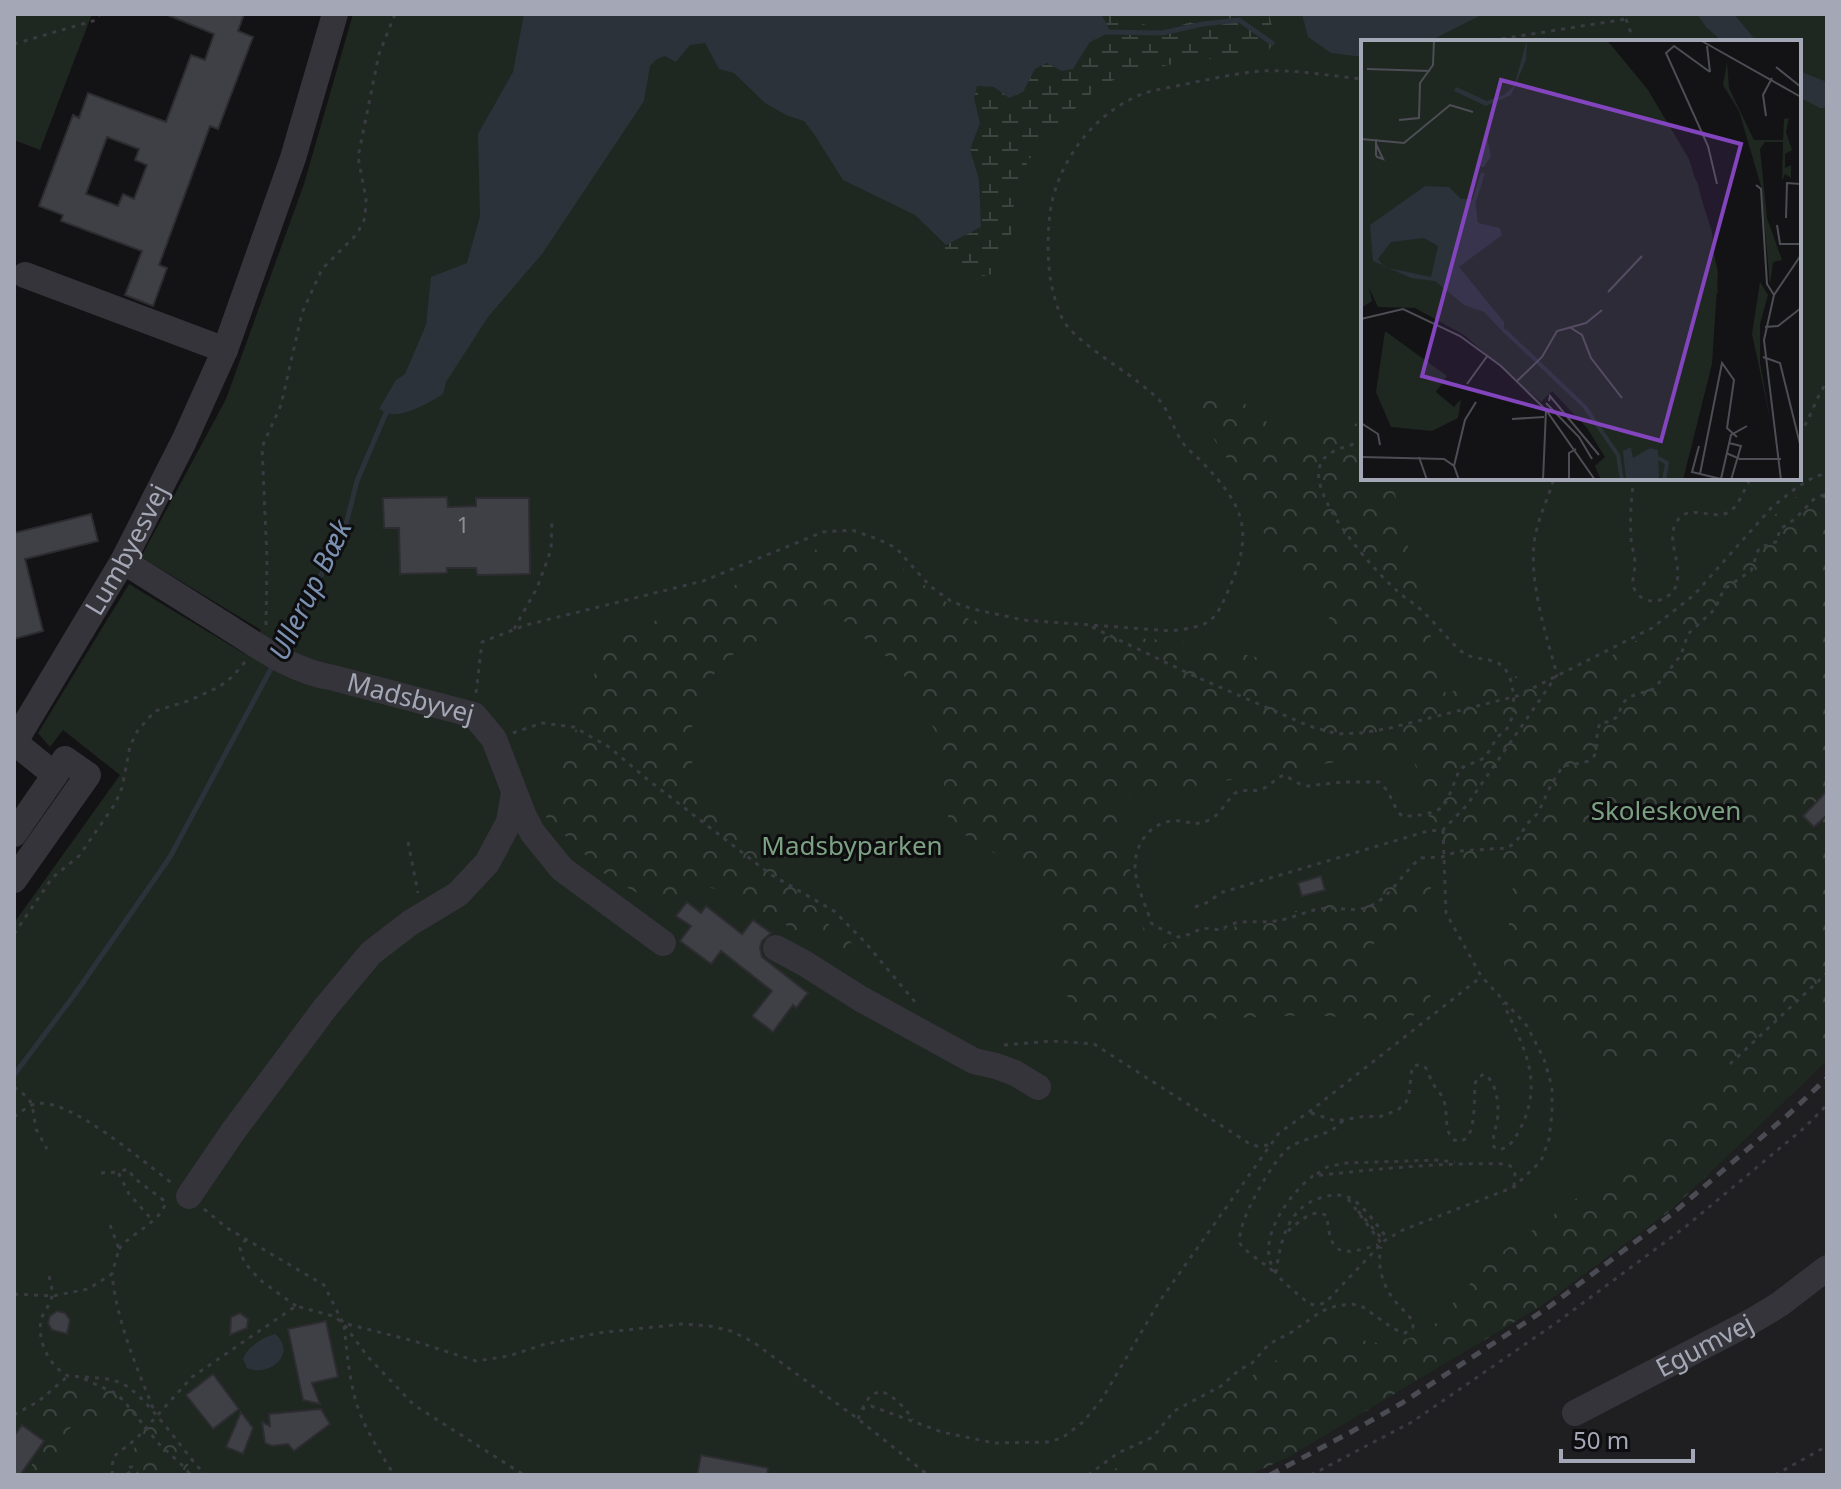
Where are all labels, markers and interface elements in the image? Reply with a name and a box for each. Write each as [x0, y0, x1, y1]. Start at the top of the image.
inset map [1361, 40, 1801, 480]
street label: Lumbyesvej [76, 477, 176, 622]
house number: 1 [457, 509, 469, 539]
water label: Ullerup Bæk [259, 512, 360, 666]
street label: Madsbyvej [344, 663, 478, 731]
park label: Skoleskoven [1591, 792, 1741, 828]
park label: Madsbyparken [761, 827, 943, 863]
street label: Egumvej [1649, 1304, 1759, 1385]
scale bar [1561, 1413, 1693, 1463]
text: 50 m [1573, 1423, 1629, 1456]

